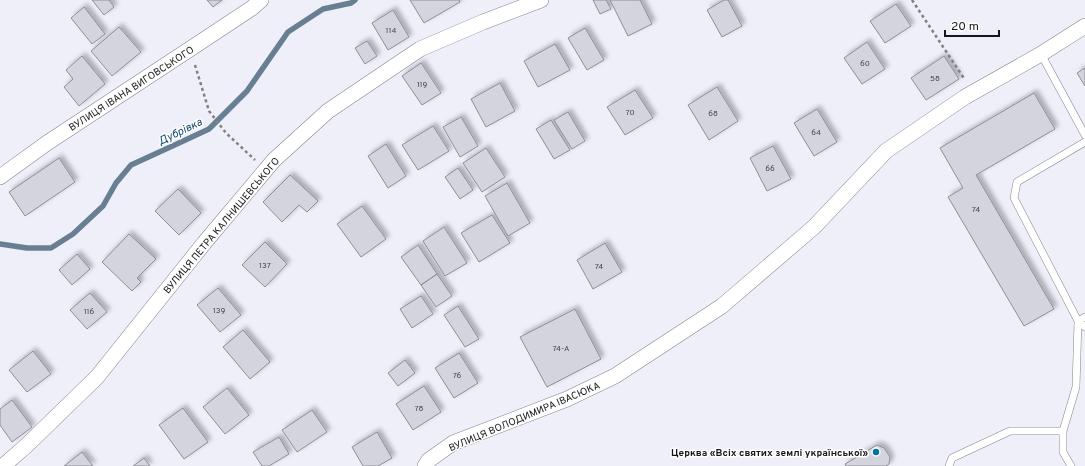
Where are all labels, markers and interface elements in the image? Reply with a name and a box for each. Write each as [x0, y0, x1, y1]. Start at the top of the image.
scale bar [945, 12, 999, 38]
text: 20 m [951, 19, 979, 35]
house number: 114 [386, 26, 396, 36]
street label: ВУЛИЦЯ ІВАНА ВИГОВСЬКОГО [67, 44, 197, 135]
house number: 60 [860, 59, 870, 69]
house number: 58 [930, 74, 940, 84]
house number: 119 [417, 80, 428, 90]
house number: 70 [625, 108, 635, 118]
house number: 68 [708, 109, 718, 119]
water label: Дубрівка [156, 115, 205, 148]
house number: 64 [811, 128, 821, 138]
street label: ВУЛИЦЯ ПЕТРА КАЛНИШЕВСЬКОГО [161, 155, 283, 297]
house number: 66 [765, 164, 775, 174]
house number: 74 [972, 205, 980, 215]
house number: 137 [259, 261, 271, 271]
house number: 74 [595, 262, 603, 272]
house number: 139 [213, 306, 225, 316]
house number: 116 [84, 307, 95, 317]
house number: 74-А [553, 344, 570, 354]
house number: 76 [453, 371, 461, 381]
street label: ВУЛИЦЯ ВОЛОДИМИРА ІВАСЮКА [447, 379, 602, 455]
house number: 78 [415, 404, 424, 414]
place label: Церква «Всіх святих землі української» [671, 447, 868, 460]
marker: Церква «Всіх святих землі української» [871, 447, 881, 457]

